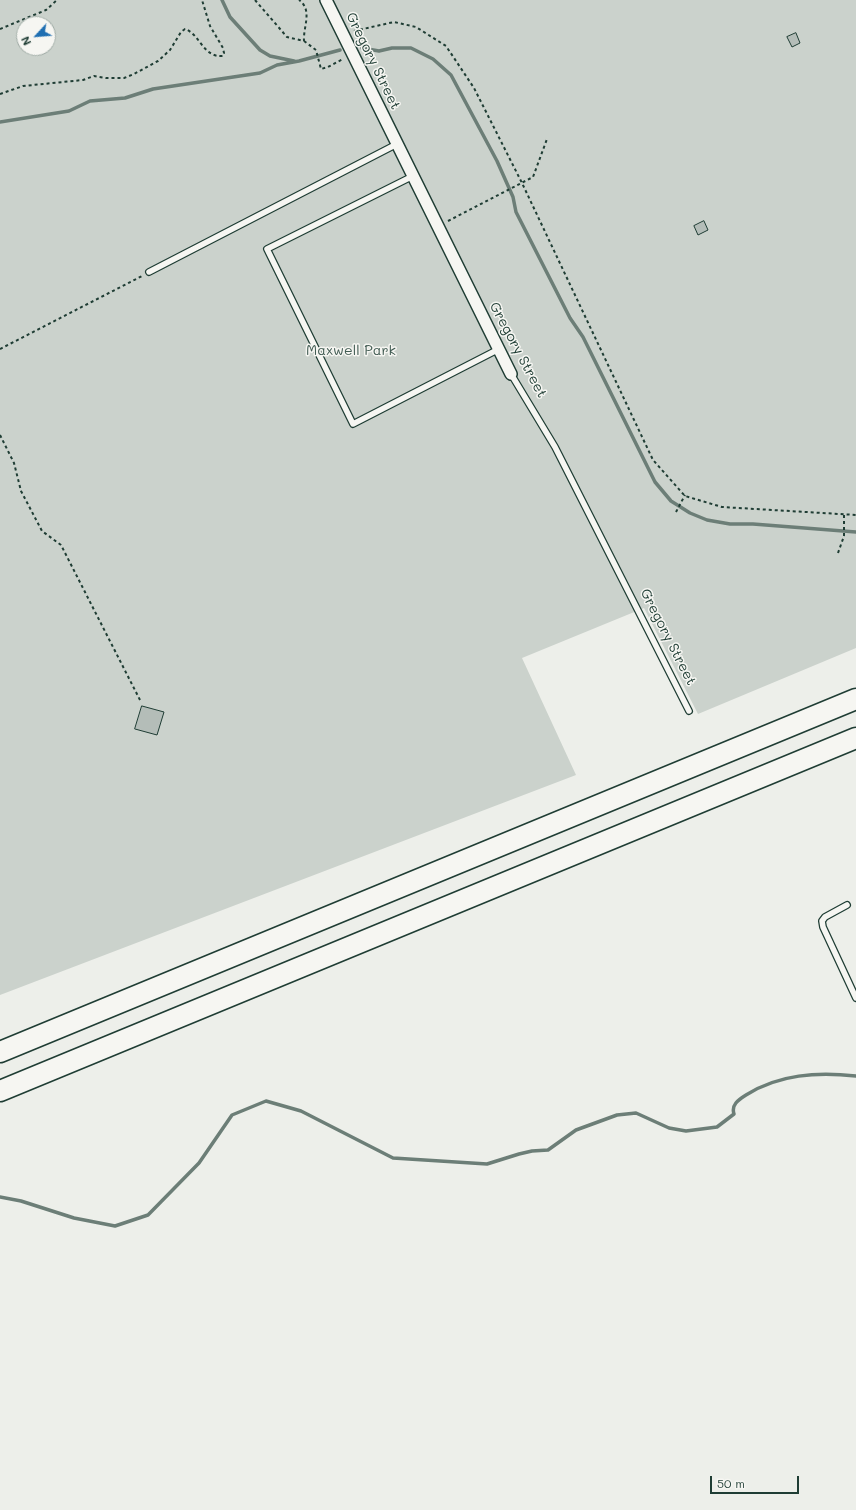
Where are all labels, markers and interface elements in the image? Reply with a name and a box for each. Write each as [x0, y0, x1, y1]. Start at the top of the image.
street label: Gregory Street [342, 10, 404, 112]
north arrow [16, 16, 56, 56]
text: N [17, 34, 34, 48]
street label: Gregory Street [486, 299, 550, 401]
park label: Maxwell Park [306, 343, 396, 359]
street label: Gregory Street [636, 586, 700, 688]
scale bar [712, 1468, 801, 1494]
text: 50 m [717, 1475, 745, 1491]

